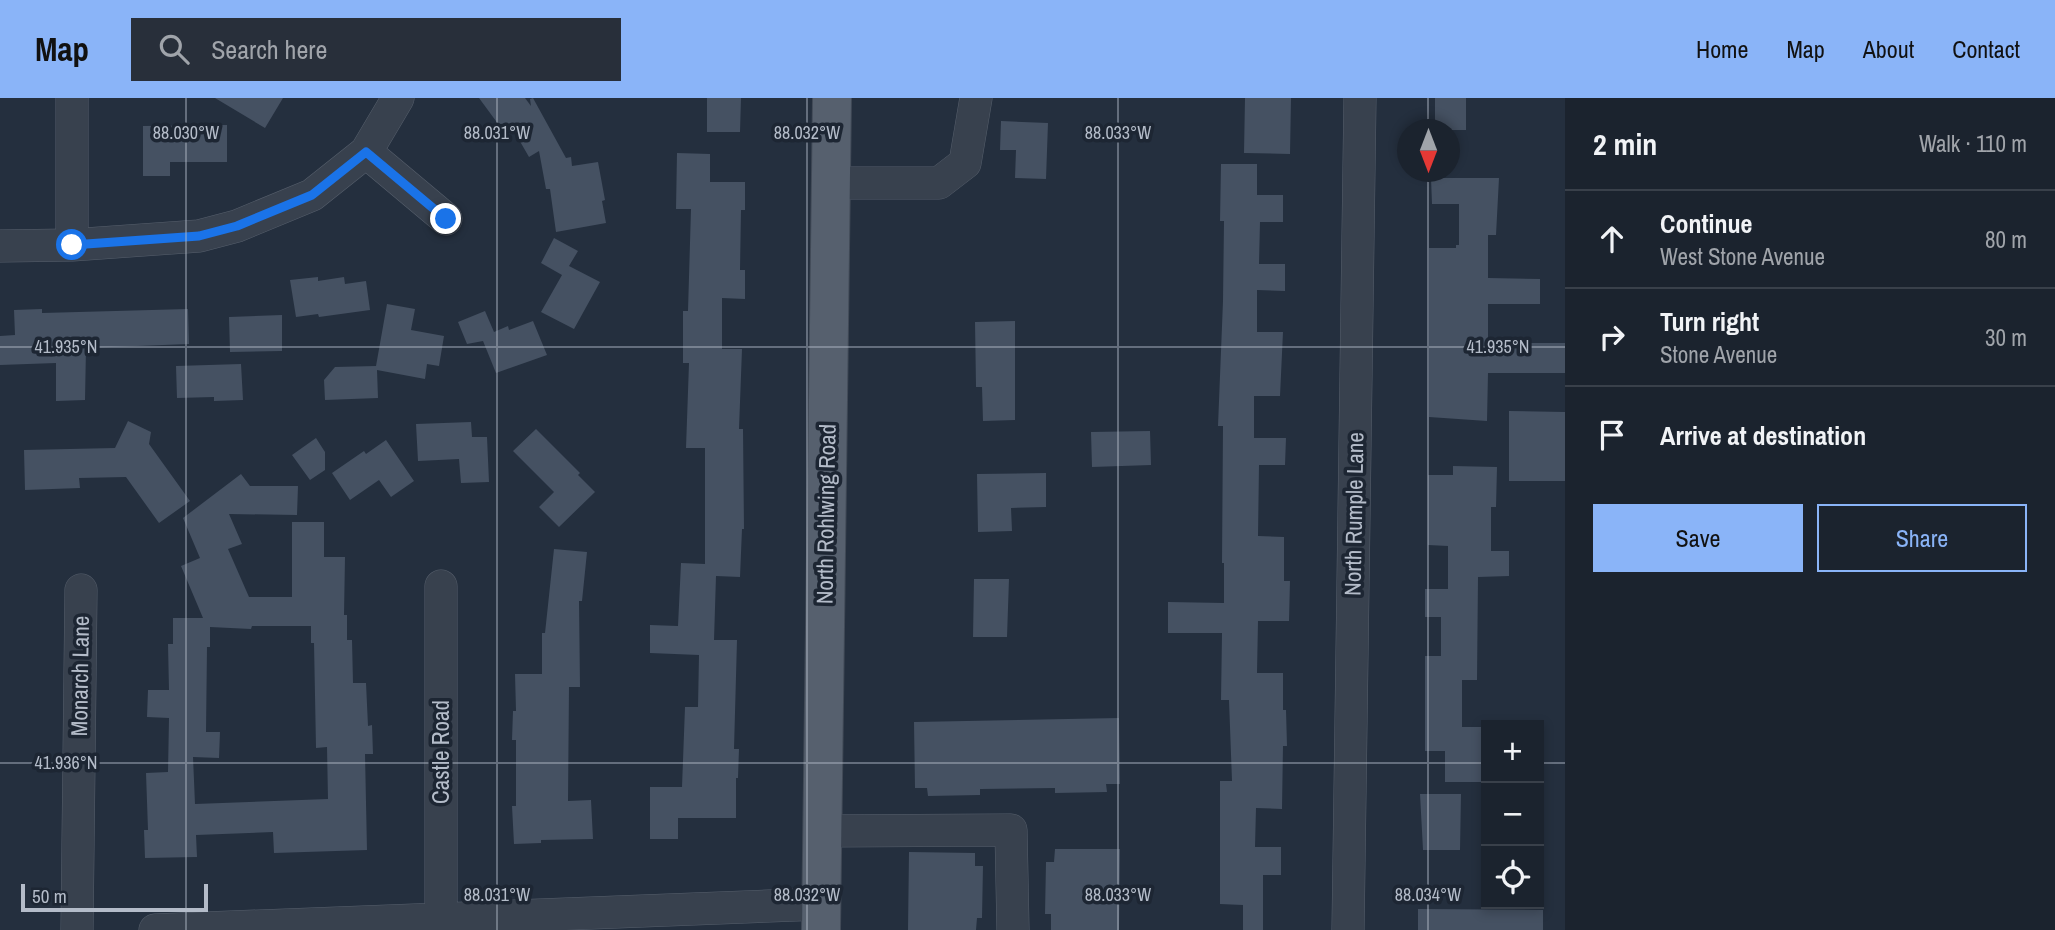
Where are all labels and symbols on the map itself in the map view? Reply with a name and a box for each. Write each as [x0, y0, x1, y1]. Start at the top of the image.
north arrow [1397, 119, 1460, 182]
text: 88.030°W [153, 120, 219, 145]
text: 88.031°W [464, 120, 530, 145]
text: 88.032°W [774, 120, 840, 145]
text: 88.033°W [1085, 120, 1151, 145]
route end [430, 203, 461, 234]
route start [56, 229, 87, 260]
text: 41.935°N [35, 334, 98, 359]
text: 41.935°N [1467, 334, 1530, 359]
street label: North Rohlwing Road [808, 424, 843, 604]
street label: North Rumple Lane [1337, 432, 1370, 596]
street label: Monarch Lane [63, 615, 96, 737]
street label: Castle Road [425, 700, 456, 804]
text: 41.936°N [35, 750, 98, 775]
scale bar [21, 881, 208, 913]
text: 88.031°W [464, 882, 530, 907]
text: 88.032°W [774, 882, 840, 907]
text: 88.033°W [1085, 882, 1151, 907]
text: 88.034°W [1395, 882, 1461, 907]

